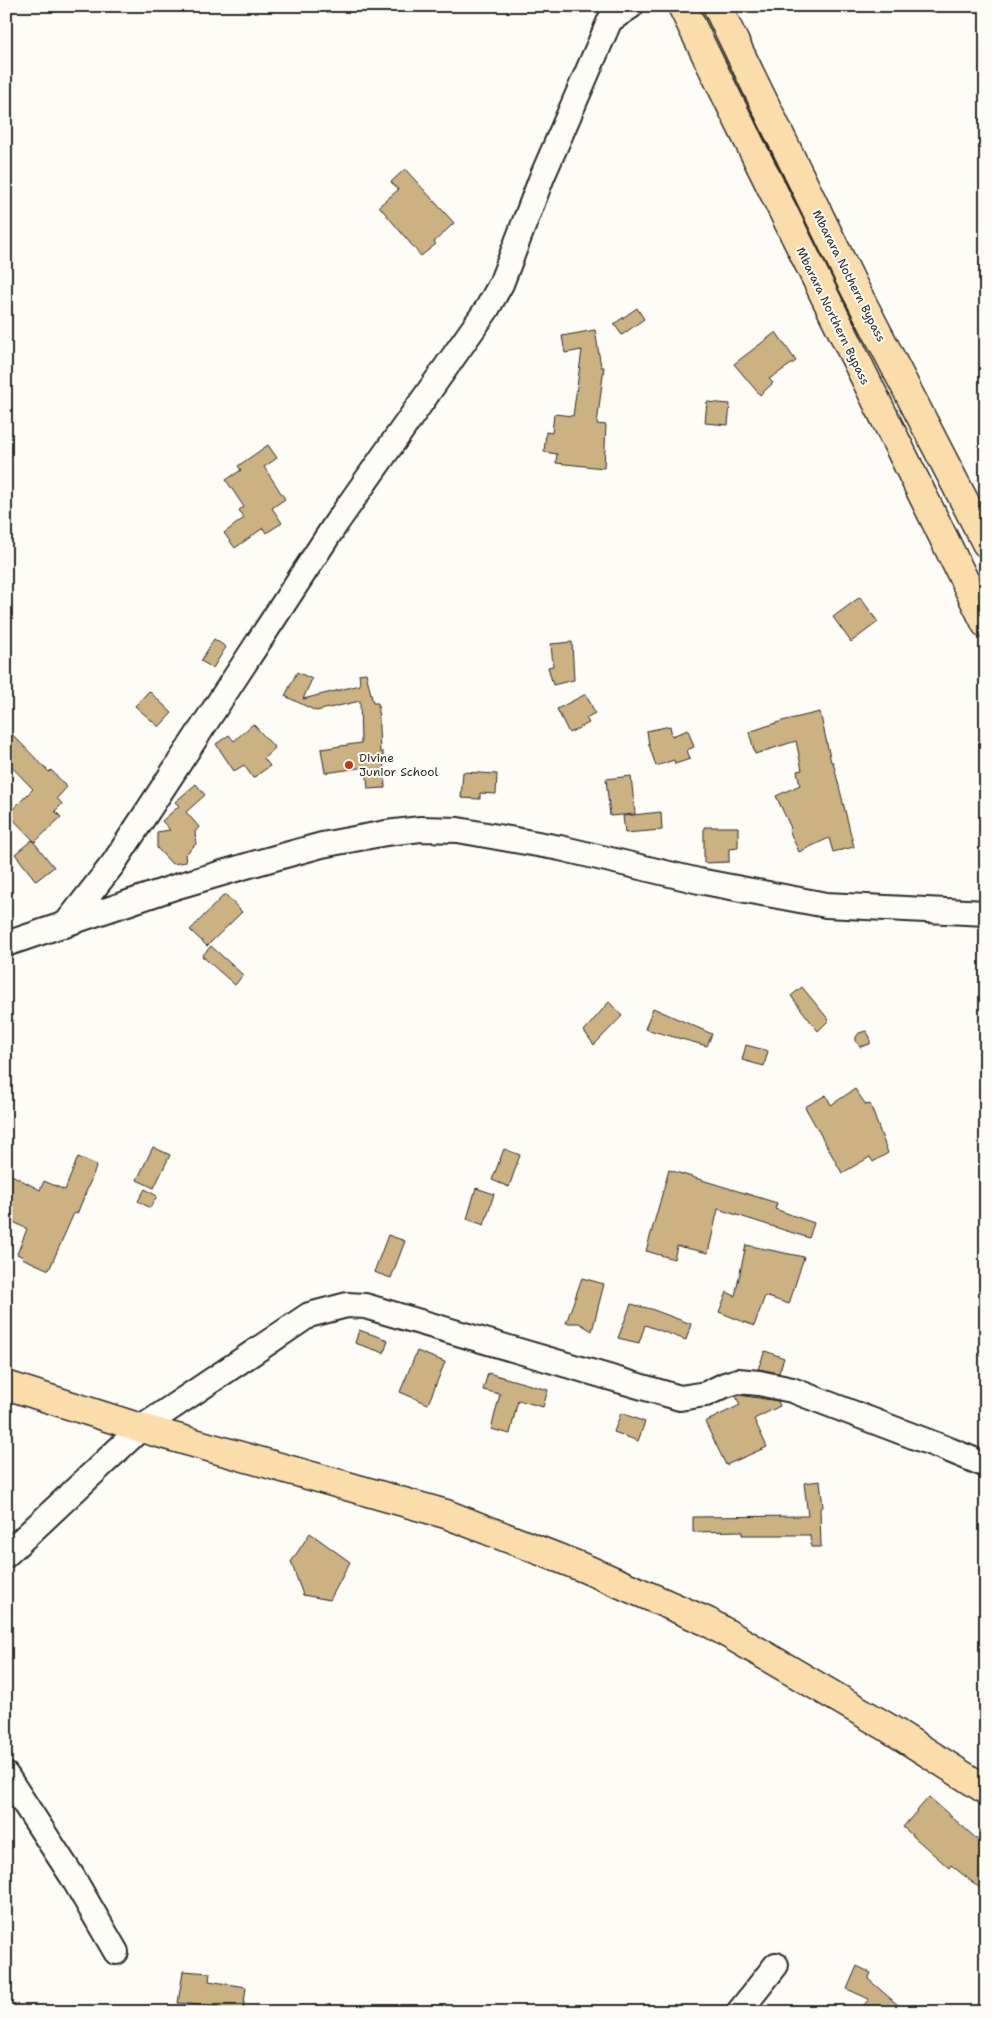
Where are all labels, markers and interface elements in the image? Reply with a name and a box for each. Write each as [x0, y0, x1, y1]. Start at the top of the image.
street label: Mbarara Nothern Bypass [809, 207, 889, 345]
street label: Mbarara Northern Bypass [793, 245, 873, 388]
place label: Divine Junior School [359, 750, 438, 780]
marker: Divine Junior School [343, 759, 355, 771]

